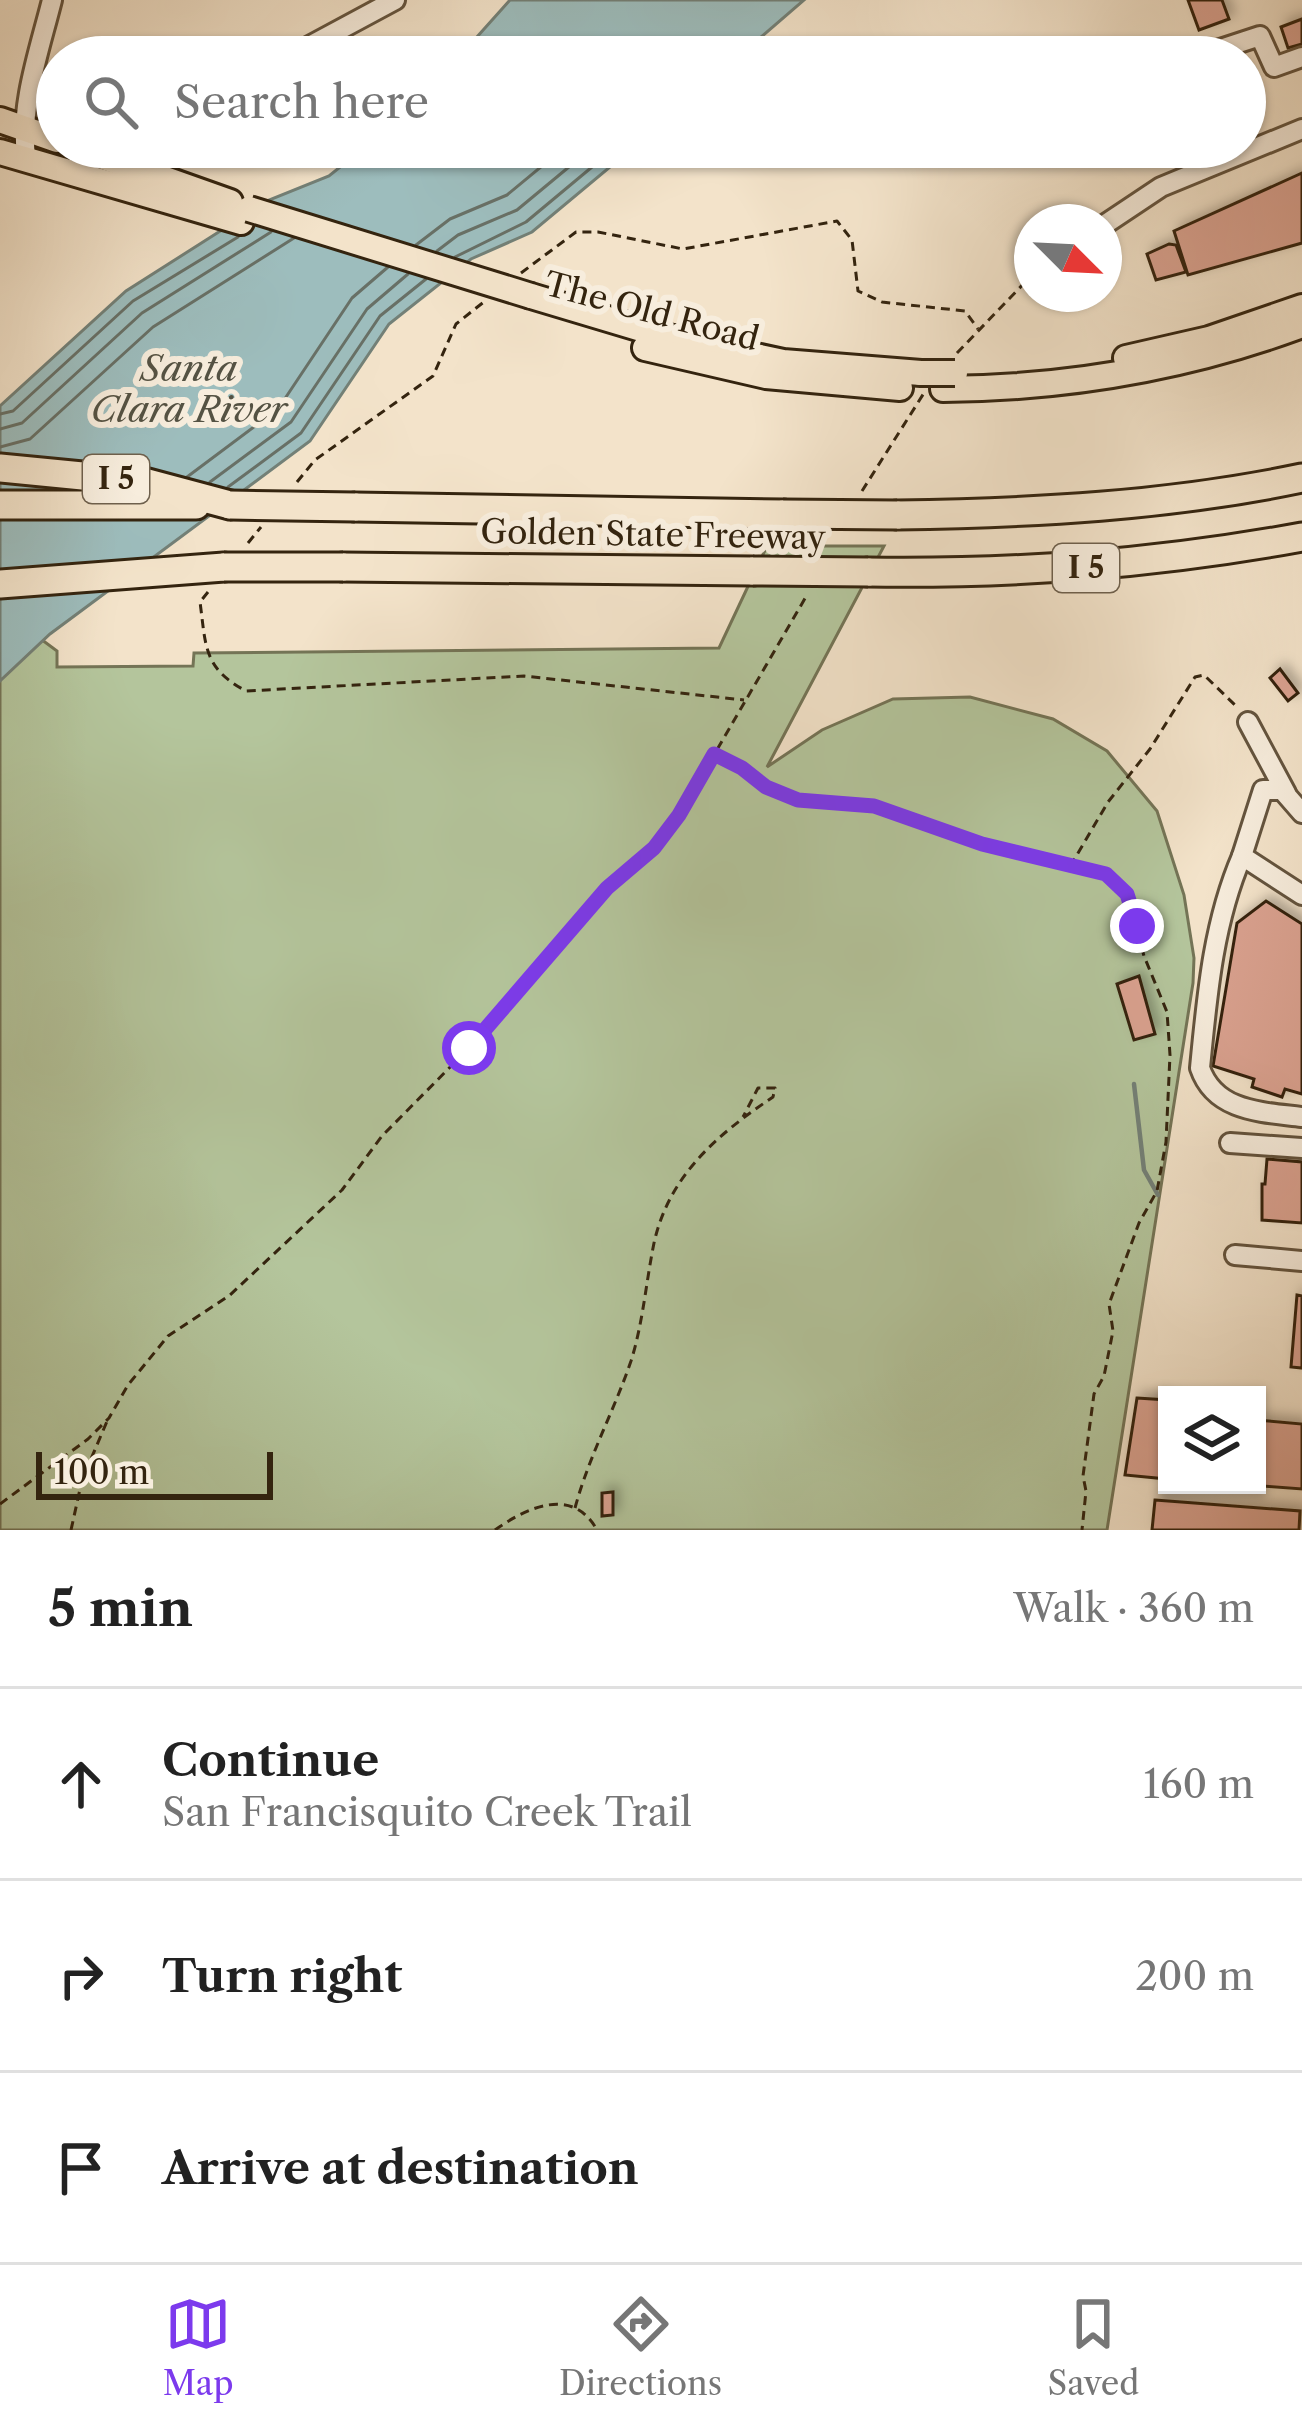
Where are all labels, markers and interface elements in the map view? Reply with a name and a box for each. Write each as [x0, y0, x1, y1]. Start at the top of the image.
search box [36, 36, 1266, 168]
icon: search [78, 69, 144, 135]
text: Search here [174, 74, 429, 130]
north arrow [1014, 204, 1122, 312]
street label: The Old Road [540, 263, 763, 360]
water label: Santa Clara River [91, 346, 289, 431]
road number: I 5 [83, 455, 149, 503]
street label: Golden State Freeway [480, 511, 826, 558]
road number: I 5 [1053, 544, 1119, 592]
route end [1110, 899, 1164, 953]
route start [442, 1021, 496, 1075]
map controls [1158, 1386, 1266, 1494]
button: layers [1158, 1386, 1266, 1494]
scale bar [36, 1446, 273, 1499]
text: 100 m [54, 1452, 149, 1493]
text: 5 min [48, 1577, 193, 1639]
text: Walk · 360 m [1013, 1584, 1254, 1632]
text: Continue [162, 1732, 379, 1788]
icon: ahead [48, 1751, 114, 1817]
text: 160 m [1143, 1760, 1254, 1808]
text: San Francisquito Creek Trail [162, 1788, 692, 1836]
icon: right [48, 1943, 114, 2009]
text: Turn right [162, 1948, 402, 2004]
text: 200 m [1135, 1952, 1254, 2000]
icon: arrive [48, 2135, 114, 2201]
text: Arrive at destination [162, 2140, 639, 2196]
tab: Map [163, 2291, 234, 2404]
tab: Directions [559, 2291, 722, 2404]
tab: Saved [1048, 2291, 1139, 2404]

